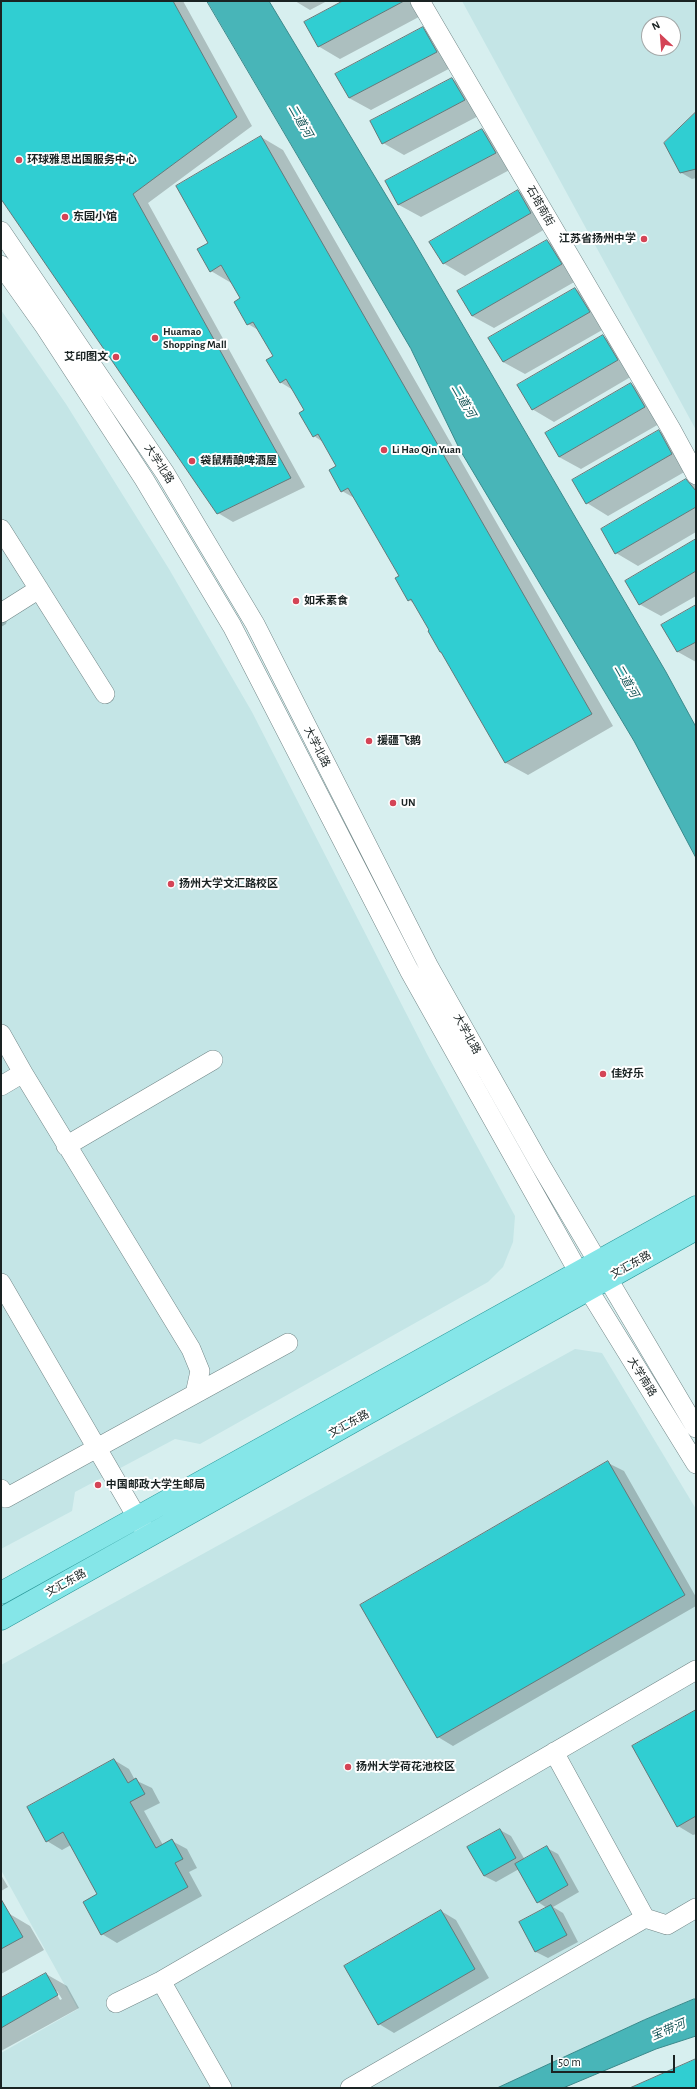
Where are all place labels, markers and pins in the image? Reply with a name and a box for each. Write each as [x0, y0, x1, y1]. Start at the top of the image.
place label: 环球雅思出国服务中心 [27, 153, 137, 167]
marker: 环球雅思出国服务中心 [14, 155, 24, 165]
place label: 东园小馆 [73, 210, 117, 224]
marker: 东园小馆 [60, 212, 70, 222]
place label: 江苏省扬州中学 [559, 232, 636, 246]
marker: 江苏省扬州中学 [639, 234, 649, 244]
place label: Huamao Shopping Mall [163, 325, 227, 351]
marker: Huamao Shopping Mall [150, 333, 160, 343]
place label: 艾印图文 [64, 350, 108, 364]
marker: 艾印图文 [111, 352, 121, 362]
place label: Li Hao Qin Yuan [392, 443, 461, 457]
marker: Li Hao Qin Yuan [379, 445, 389, 455]
place label: 袋鼠精酿啤酒屋 [200, 454, 277, 468]
marker: 袋鼠精酿啤酒屋 [187, 456, 197, 466]
place label: 如禾素食 [304, 594, 348, 608]
marker: 如禾素食 [291, 596, 301, 606]
place label: 援疆飞鹅 [377, 734, 421, 748]
marker: 援疆飞鹅 [364, 736, 374, 746]
place label: UN [401, 796, 416, 810]
marker: UN [388, 798, 398, 808]
place label: 扬州大学文汇路校区 [179, 877, 278, 891]
marker: 扬州大学文汇路校区 [166, 879, 176, 889]
place label: 佳好乐 [611, 1067, 644, 1081]
marker: 佳好乐 [598, 1069, 608, 1079]
place label: 中国邮政大学生邮局 [106, 1478, 205, 1492]
marker: 中国邮政大学生邮局 [93, 1480, 103, 1490]
place label: 扬州大学荷花池校区 [356, 1760, 455, 1774]
marker: 扬州大学荷花池校区 [343, 1762, 353, 1772]

